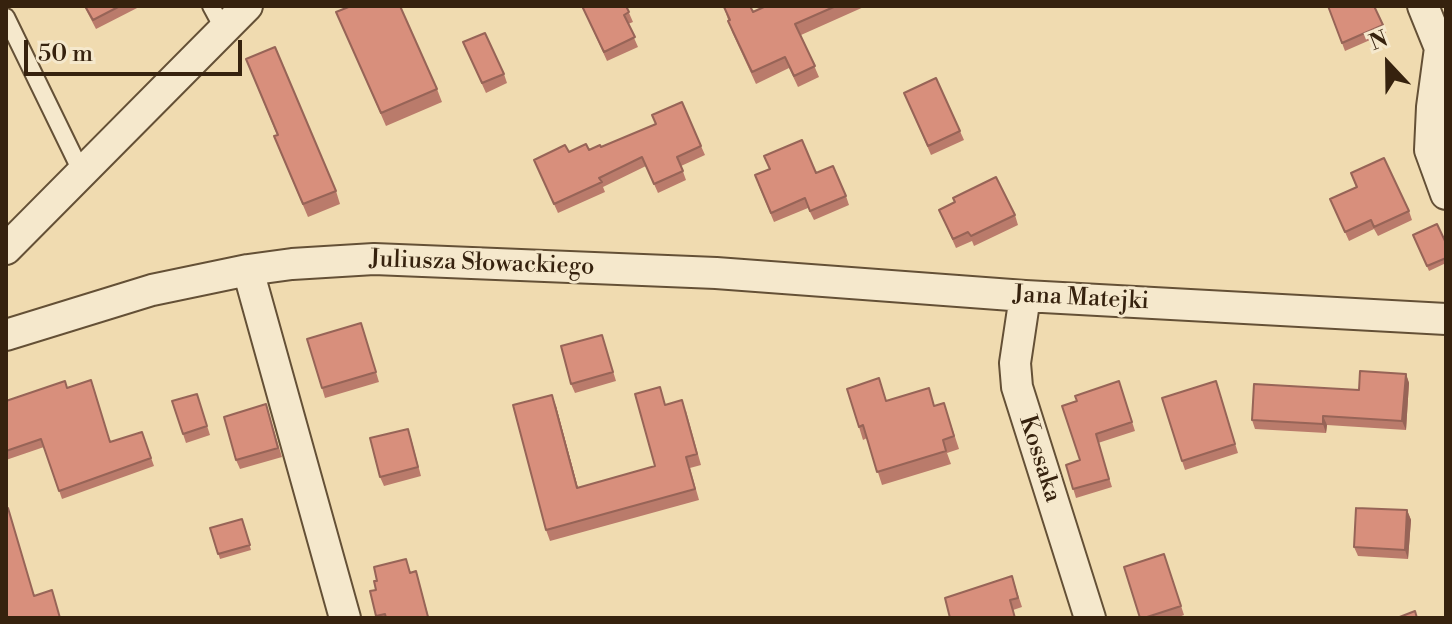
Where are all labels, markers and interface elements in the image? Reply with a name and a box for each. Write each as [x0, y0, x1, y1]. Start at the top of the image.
scale bar [28, 24, 246, 74]
north arrow [1348, 24, 1428, 104]
text: N [1366, 26, 1392, 57]
text: 50 m [38, 39, 93, 69]
street label: Juliusza Słowackiego [369, 246, 595, 282]
street label: Jana Matejki [1012, 281, 1150, 317]
street label: Kossaka [1011, 412, 1067, 506]

